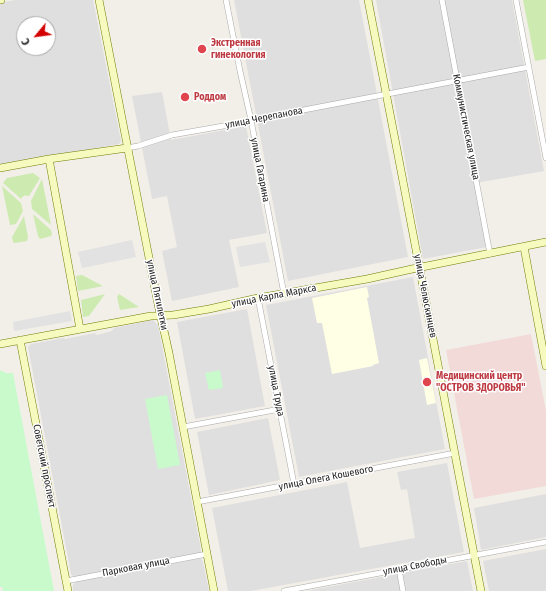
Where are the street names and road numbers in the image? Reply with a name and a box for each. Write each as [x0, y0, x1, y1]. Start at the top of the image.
street label: Коммунистическая улица [450, 73, 482, 181]
street label: улица Черепанова [224, 105, 304, 131]
street label: улица Гагарина [248, 137, 272, 203]
street label: улица Челюскинцев [411, 253, 439, 339]
street label: улица Пятилетки [144, 259, 170, 331]
street label: улица Карла Маркса [231, 282, 317, 310]
street label: улица Труда [265, 365, 287, 417]
street label: Советский проспект [30, 423, 58, 509]
street label: улица Олега Кошевого [278, 463, 374, 493]
street label: улица Свободы [382, 554, 448, 578]
street label: Парковая улица [101, 555, 171, 579]

